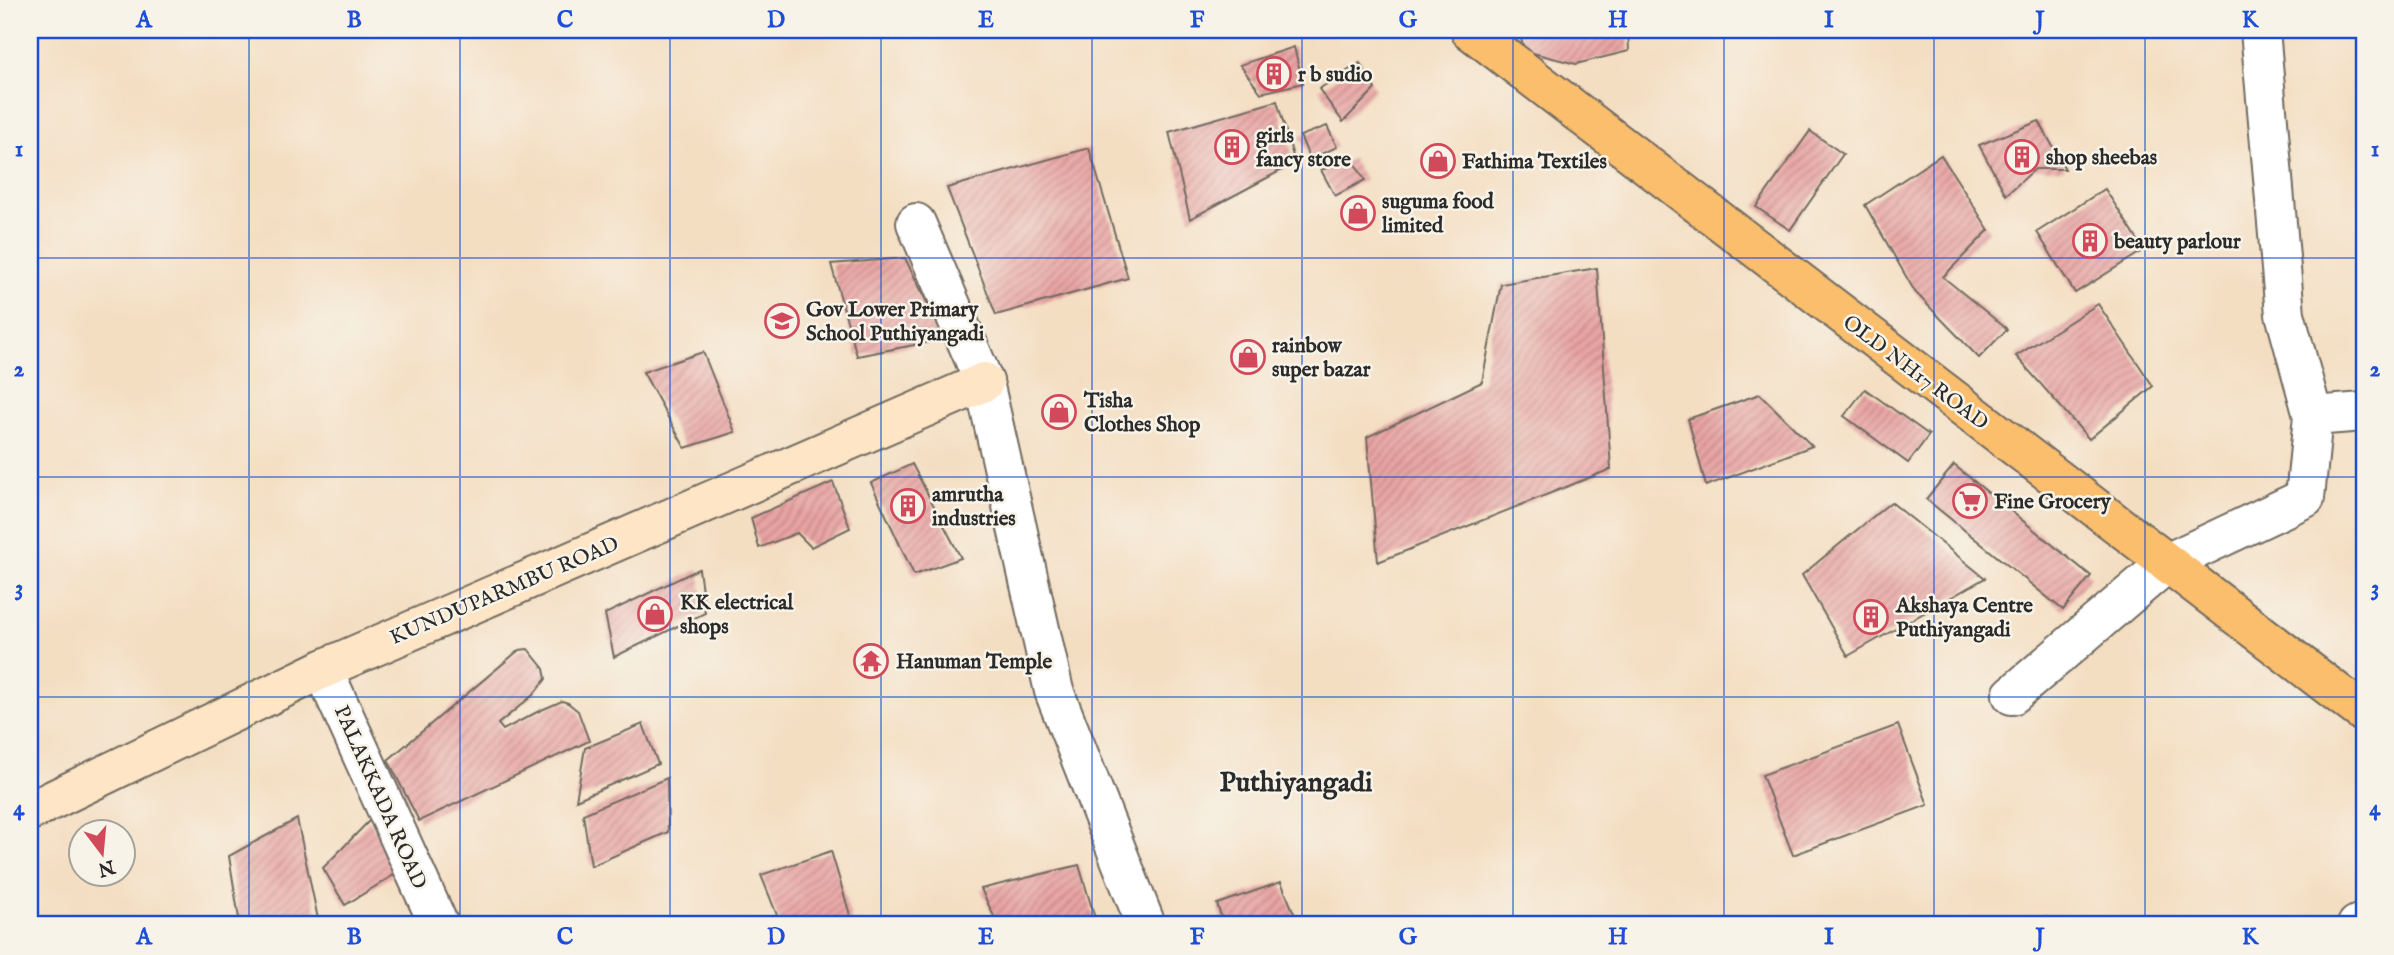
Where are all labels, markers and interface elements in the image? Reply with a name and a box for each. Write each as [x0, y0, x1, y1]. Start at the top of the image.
text: A [135, 6, 153, 35]
text: B [346, 6, 362, 35]
text: C [557, 6, 574, 35]
text: D [767, 6, 785, 35]
text: E [978, 6, 994, 35]
text: F [1190, 6, 1205, 35]
text: G [1399, 6, 1418, 35]
text: H [1608, 6, 1628, 35]
text: I [1824, 6, 1834, 35]
text: J [2032, 6, 2045, 35]
text: K [2242, 6, 2260, 35]
building icon: r b sudio [1255, 55, 1293, 93]
place label: r b sudio [1298, 62, 1373, 89]
place label: girls fancy store [1256, 123, 1351, 174]
building icon: girls fancy store [1213, 128, 1251, 166]
text: 1 [15, 135, 23, 164]
text: 1 [2371, 135, 2379, 164]
building icon: shop sheebas [2003, 138, 2041, 176]
shop icon: Fathima Textiles [1419, 142, 1457, 180]
place label: shop sheebas [2046, 145, 2157, 172]
place label: Fathima Textiles [1462, 149, 1607, 176]
place label: suguma food limited [1381, 189, 1495, 240]
shop icon: suguma food limited [1339, 194, 1377, 232]
building icon: beauty parlour [2071, 222, 2109, 260]
place label: beauty parlour [2113, 229, 2241, 256]
place label: Gov Lower Primary School Puthiyangadi [806, 297, 985, 348]
school or university icon: Gov Lower Primary School Puthiyangadi [763, 302, 801, 340]
street label: OLD NH17 ROAD [1837, 310, 1993, 437]
place label: rainbow super bazar [1272, 333, 1371, 384]
shop icon: rainbow super bazar [1229, 338, 1267, 376]
text: 2 [14, 355, 25, 384]
text: 2 [2370, 355, 2381, 384]
place label: Tisha Clothes Shop [1083, 388, 1201, 439]
shop icon: Tisha Clothes Shop [1040, 393, 1078, 431]
place label: amrutha industries [932, 482, 1016, 533]
supermarket icon: Fine Grocery [1951, 482, 1989, 520]
building icon: amrutha industries [889, 487, 927, 525]
place label: Fine Grocery [1994, 489, 2111, 516]
street label: KUNDUPARMBU ROAD [386, 531, 623, 652]
text: 3 [15, 574, 23, 603]
text: 3 [2371, 574, 2379, 603]
place label: KK electrical shops [680, 590, 794, 641]
place label: Akshaya Centre Puthiyangadi [1895, 593, 2033, 644]
shop icon: KK electrical shops [636, 595, 674, 633]
building icon: Akshaya Centre Puthiyangadi [1852, 598, 1890, 636]
temple icon: Hanuman Temple [852, 642, 890, 680]
place label: Hanuman Temple [896, 649, 1052, 676]
street label: PALAKKADA ROAD [327, 702, 432, 894]
district label: Puthiyangadi [1220, 766, 1373, 801]
text: 4 [13, 794, 25, 823]
text: 4 [2369, 794, 2381, 823]
north arrow [66, 818, 136, 888]
text: N [94, 853, 118, 881]
text: A [135, 923, 153, 952]
text: B [346, 923, 362, 952]
text: C [557, 923, 574, 952]
text: D [767, 923, 785, 952]
text: E [978, 923, 994, 952]
text: F [1190, 923, 1205, 952]
text: G [1399, 923, 1418, 952]
text: H [1608, 923, 1628, 952]
text: I [1824, 923, 1834, 952]
text: J [2032, 923, 2045, 952]
text: K [2242, 923, 2260, 952]

